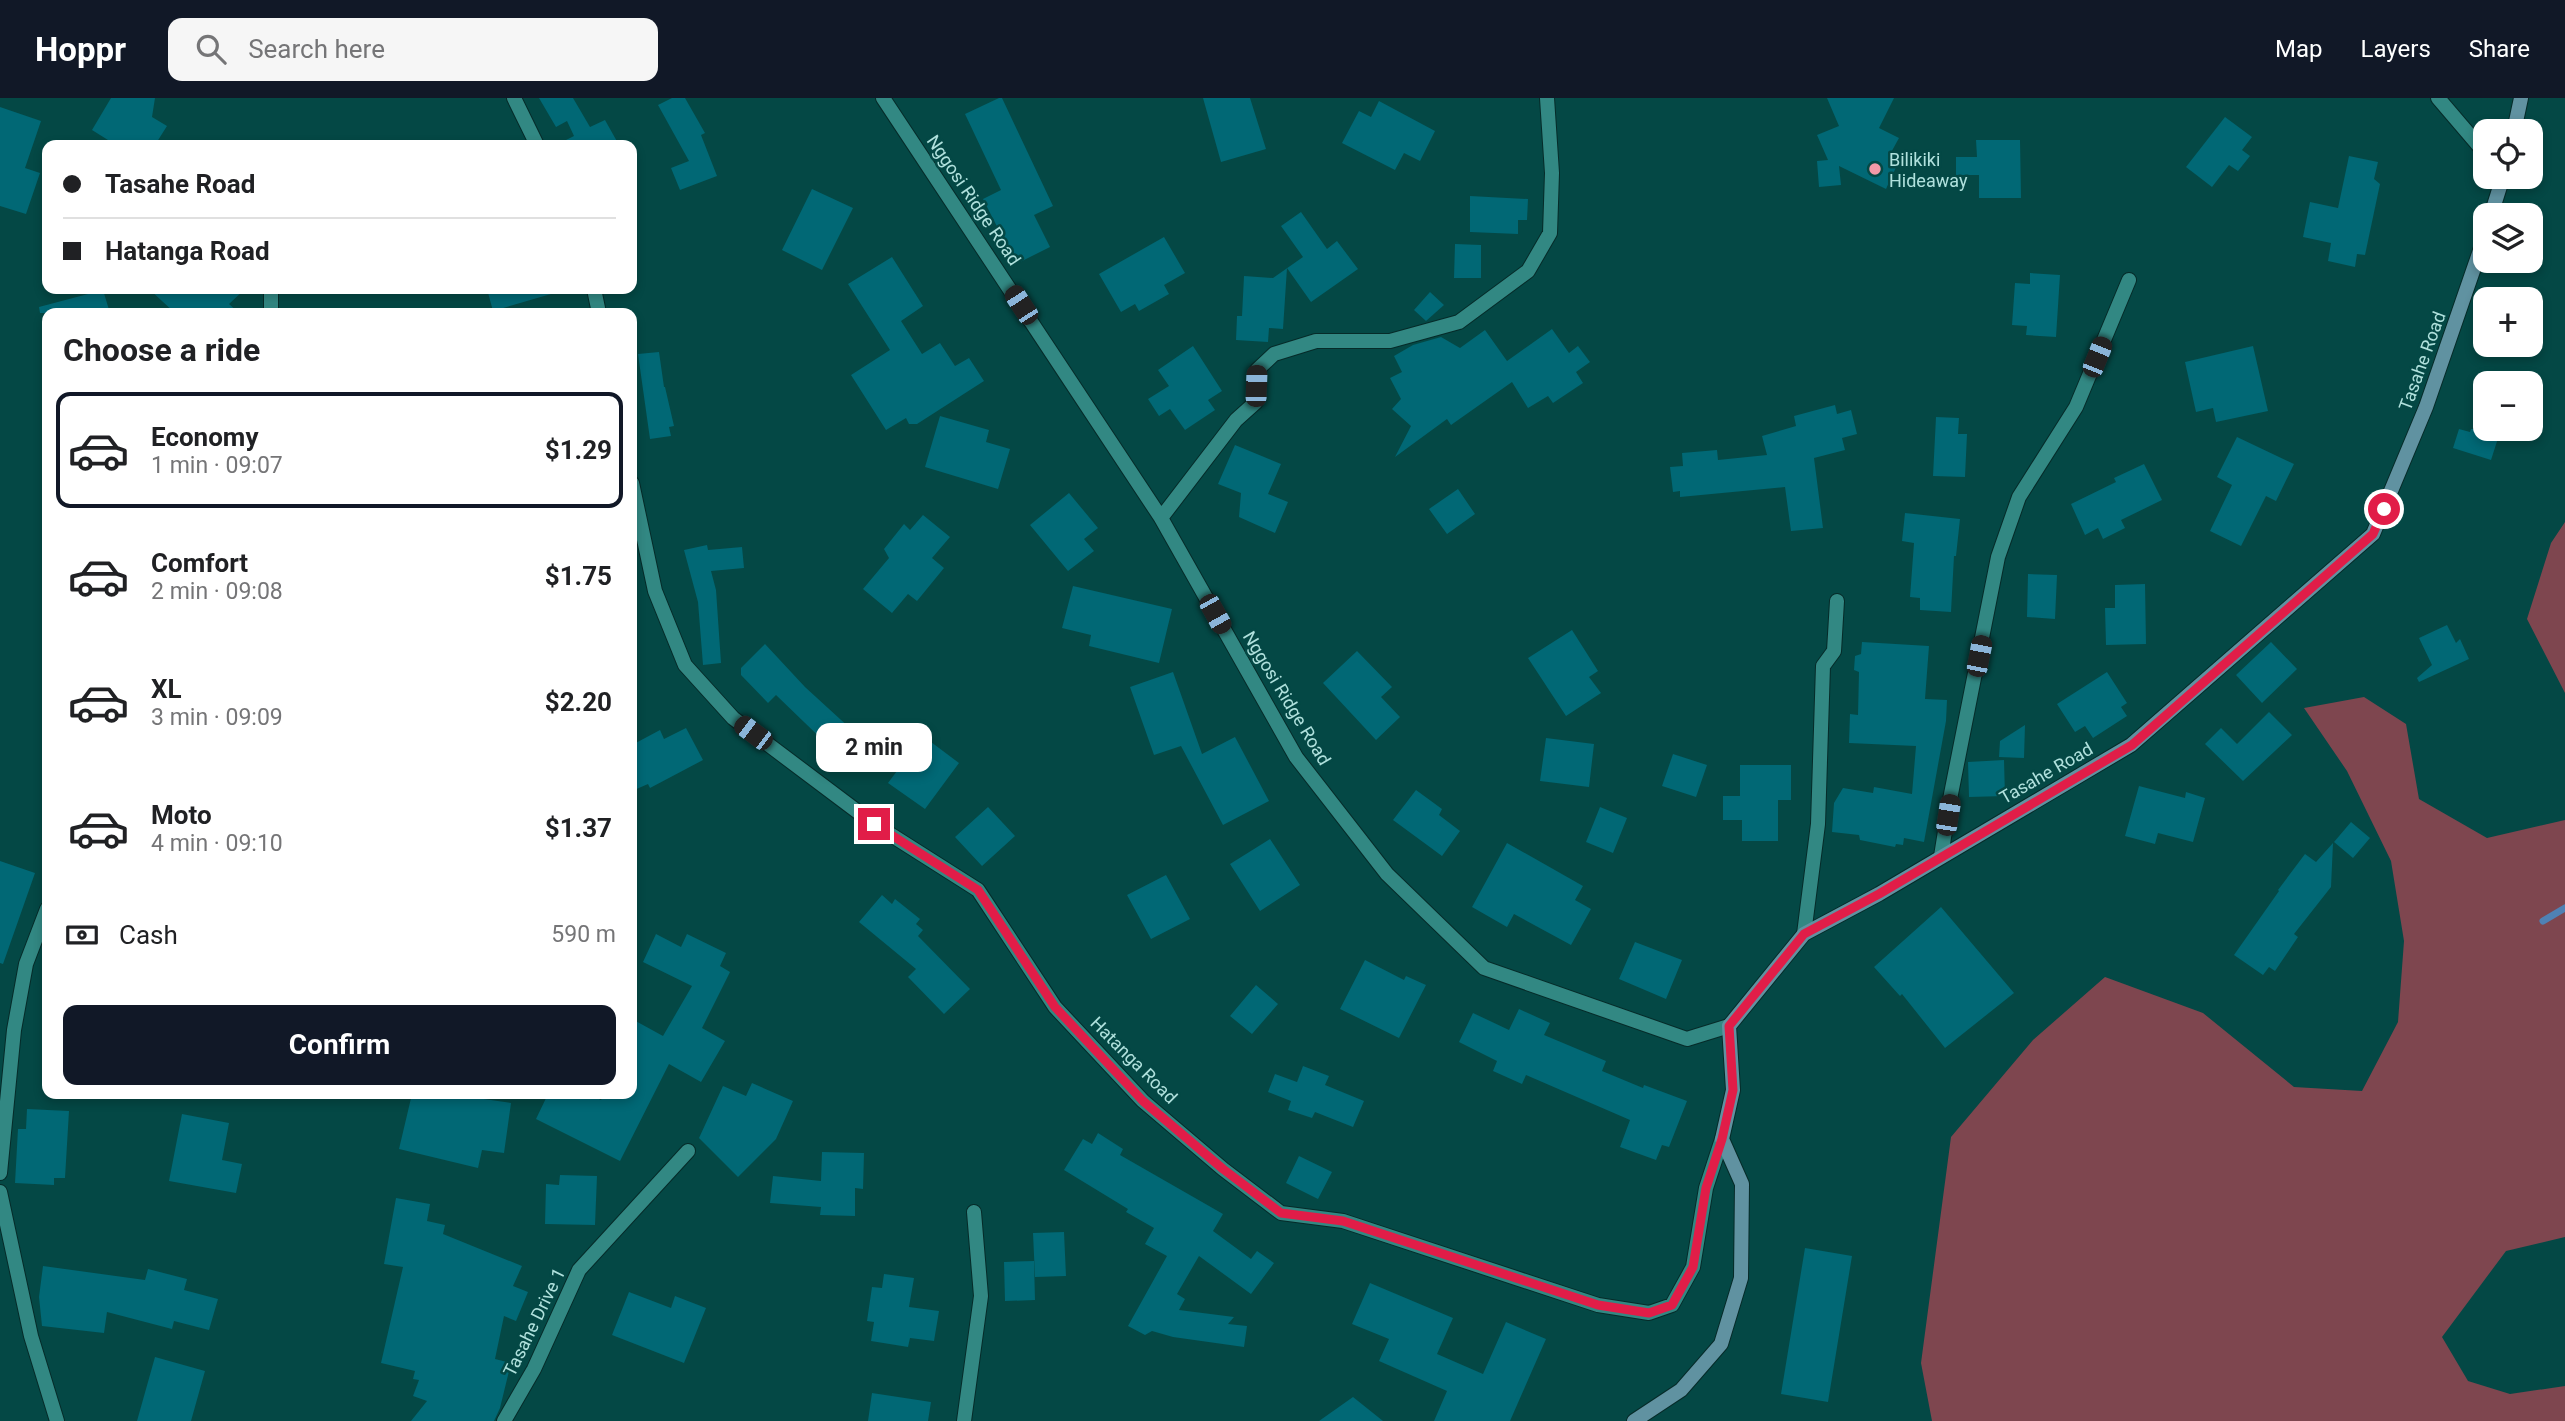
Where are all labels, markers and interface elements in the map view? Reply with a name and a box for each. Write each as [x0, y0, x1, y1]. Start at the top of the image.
search box [168, 18, 658, 81]
text: Hoppr [35, 30, 126, 69]
icon: search [192, 30, 230, 68]
text: Search here [248, 34, 385, 64]
text: Map [2275, 35, 2323, 63]
text: Layers [2361, 35, 2431, 63]
text: Share [2469, 35, 2530, 63]
map controls [2473, 119, 2543, 441]
button: locate [2473, 119, 2543, 189]
street label: Nggosi Ridge Road [923, 131, 1025, 269]
place label: Bilikiki Hideaway [1889, 149, 1968, 191]
marker: Bilikiki Hideaway [1867, 161, 1883, 177]
text: Tasahe Road [105, 169, 255, 199]
button: layers [2473, 203, 2543, 273]
text: Hatanga Road [105, 236, 270, 266]
car [1001, 282, 1042, 328]
button: + [2473, 287, 2543, 357]
street label: Tasahe Road [2394, 309, 2450, 413]
text: Choose a ride [63, 331, 260, 369]
car [2080, 334, 2115, 380]
car [1245, 365, 1268, 407]
button: − [2473, 371, 2543, 441]
icon: car [67, 419, 130, 482]
text: Economy [151, 422, 258, 452]
text: $1.29 [545, 435, 612, 465]
text: 1 min · 09:07 [151, 452, 283, 479]
route start [2368, 493, 2400, 525]
icon: car [67, 545, 130, 608]
text: Comfort [151, 548, 248, 578]
text: $1.75 [545, 561, 612, 591]
text: 2 min · 09:08 [151, 578, 283, 605]
car [1196, 591, 1235, 637]
street label: Nggosi Ridge Road [1239, 627, 1335, 769]
car [1965, 633, 1994, 679]
icon: car [67, 671, 130, 734]
text: XL [151, 674, 182, 704]
text: $2.20 [545, 687, 612, 717]
text: 3 min · 09:09 [151, 704, 283, 731]
car [730, 712, 777, 754]
callout: 2 min [816, 722, 932, 772]
text: 2 min [845, 734, 903, 761]
street label: Tasahe Road [1996, 738, 2096, 808]
car [1935, 793, 1962, 837]
icon: car [67, 797, 130, 860]
text: Moto [151, 800, 212, 830]
route end [858, 808, 890, 840]
text: $1.37 [545, 813, 612, 843]
text: 4 min · 09:10 [151, 830, 283, 857]
icon: cash [63, 916, 101, 954]
text: Cash [119, 920, 178, 950]
text: 590 m [551, 921, 616, 948]
button: Confirm [63, 1005, 616, 1085]
street label: Hatanga Road [1086, 1012, 1182, 1108]
street label: Tasahe Drive 1 [499, 1265, 569, 1379]

